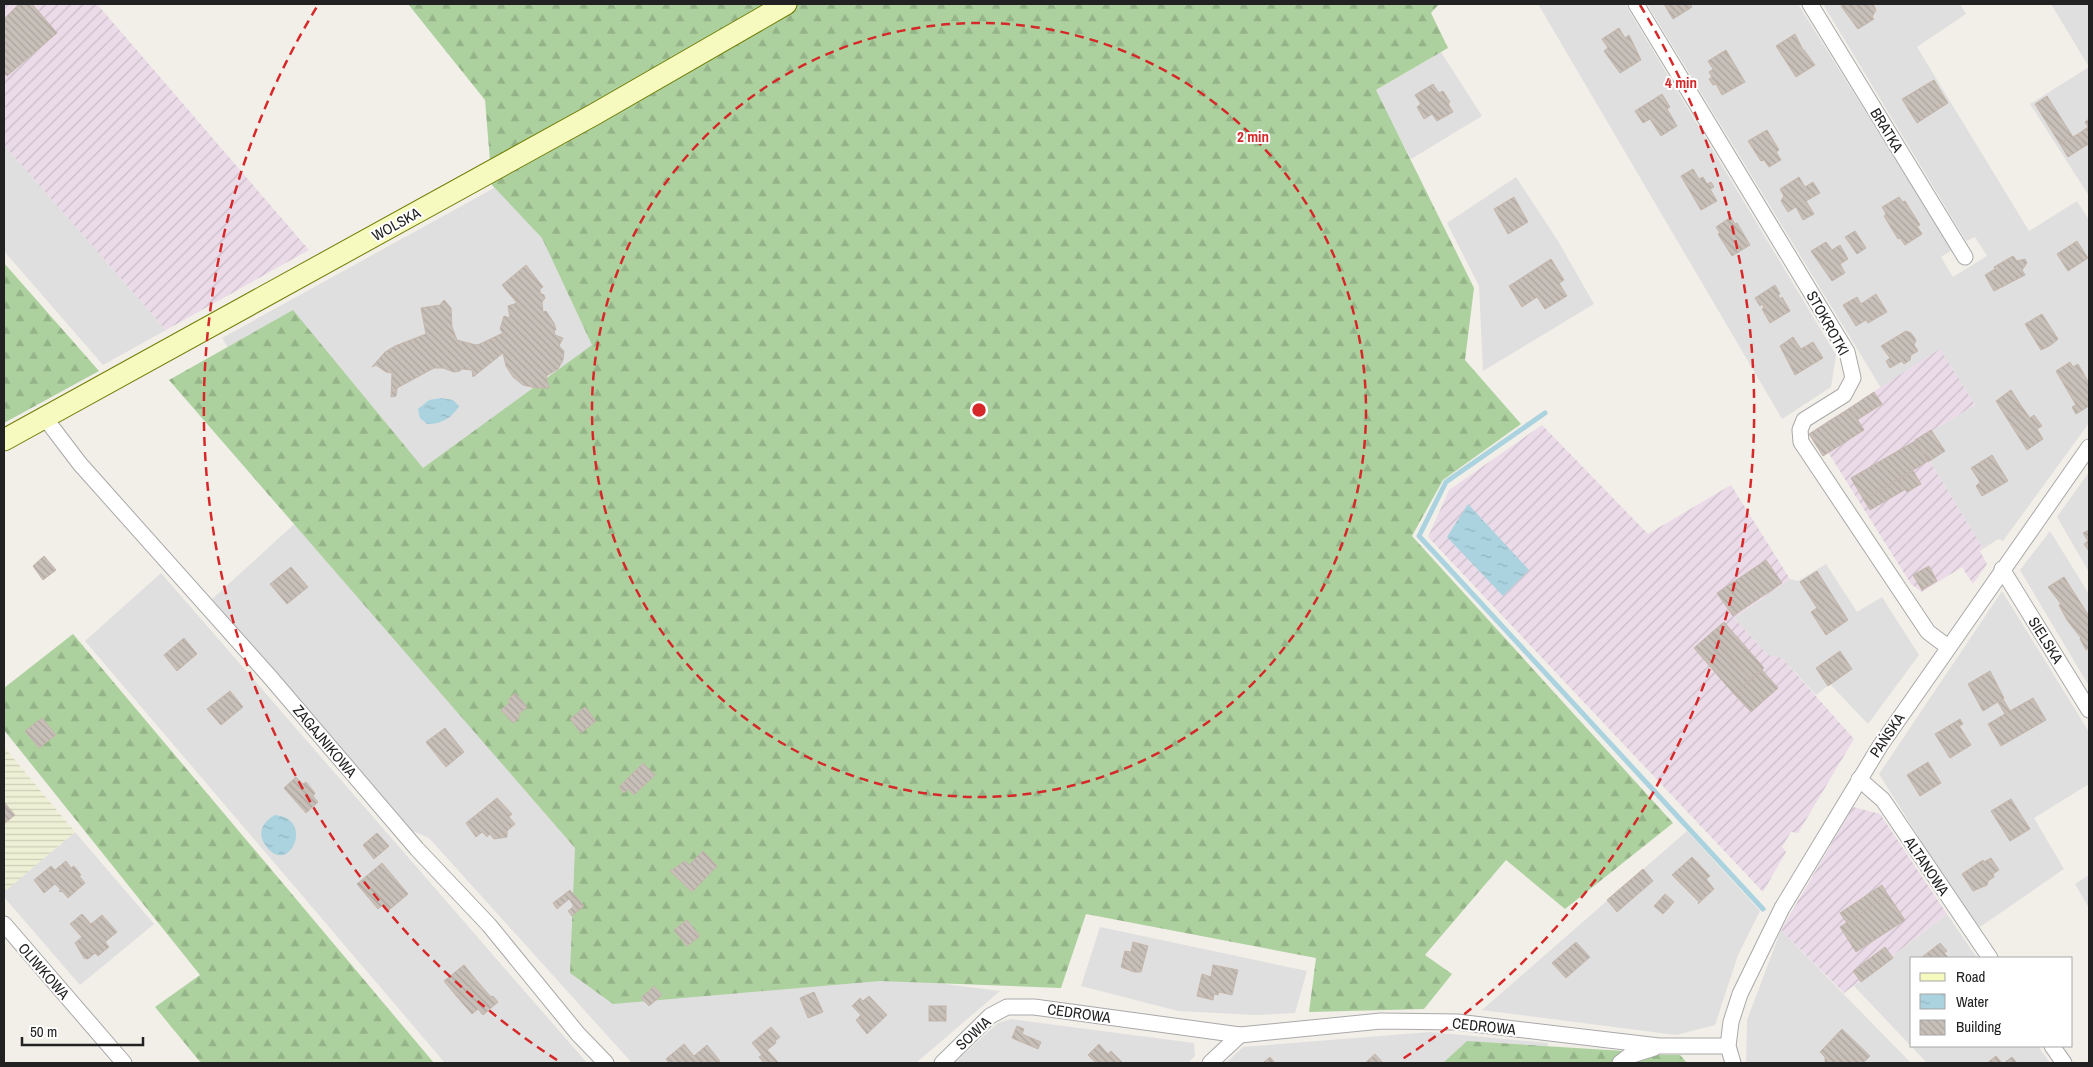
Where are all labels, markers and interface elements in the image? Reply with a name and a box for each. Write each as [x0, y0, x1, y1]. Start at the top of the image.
text: 4 min [1665, 72, 1697, 93]
street label: BRATKA [1866, 104, 1909, 157]
text: 2 min [1237, 126, 1269, 147]
street label: WOLSKA [368, 202, 425, 246]
street label: STOKROTKI [1802, 287, 1854, 359]
centre of rings [970, 401, 988, 419]
street label: SIELSKA [2024, 613, 2069, 668]
street label: ZAGAJNIKOWA [288, 700, 362, 782]
street label: PAŃSKA [1865, 708, 1910, 761]
street label: ALTANOWA [1899, 832, 1955, 900]
street label: OLIWKOWA [14, 938, 75, 1004]
legend [1910, 957, 2073, 1047]
text: Road [1956, 966, 1985, 987]
text: Water [1956, 991, 1988, 1012]
street label: CEDROWA [1046, 998, 1113, 1028]
street label: SOWIA [951, 1011, 996, 1055]
street label: CEDROWA [1451, 1012, 1518, 1040]
scale bar [22, 1014, 144, 1046]
text: Building [1956, 1016, 2001, 1037]
text: 50 m [30, 1021, 57, 1042]

